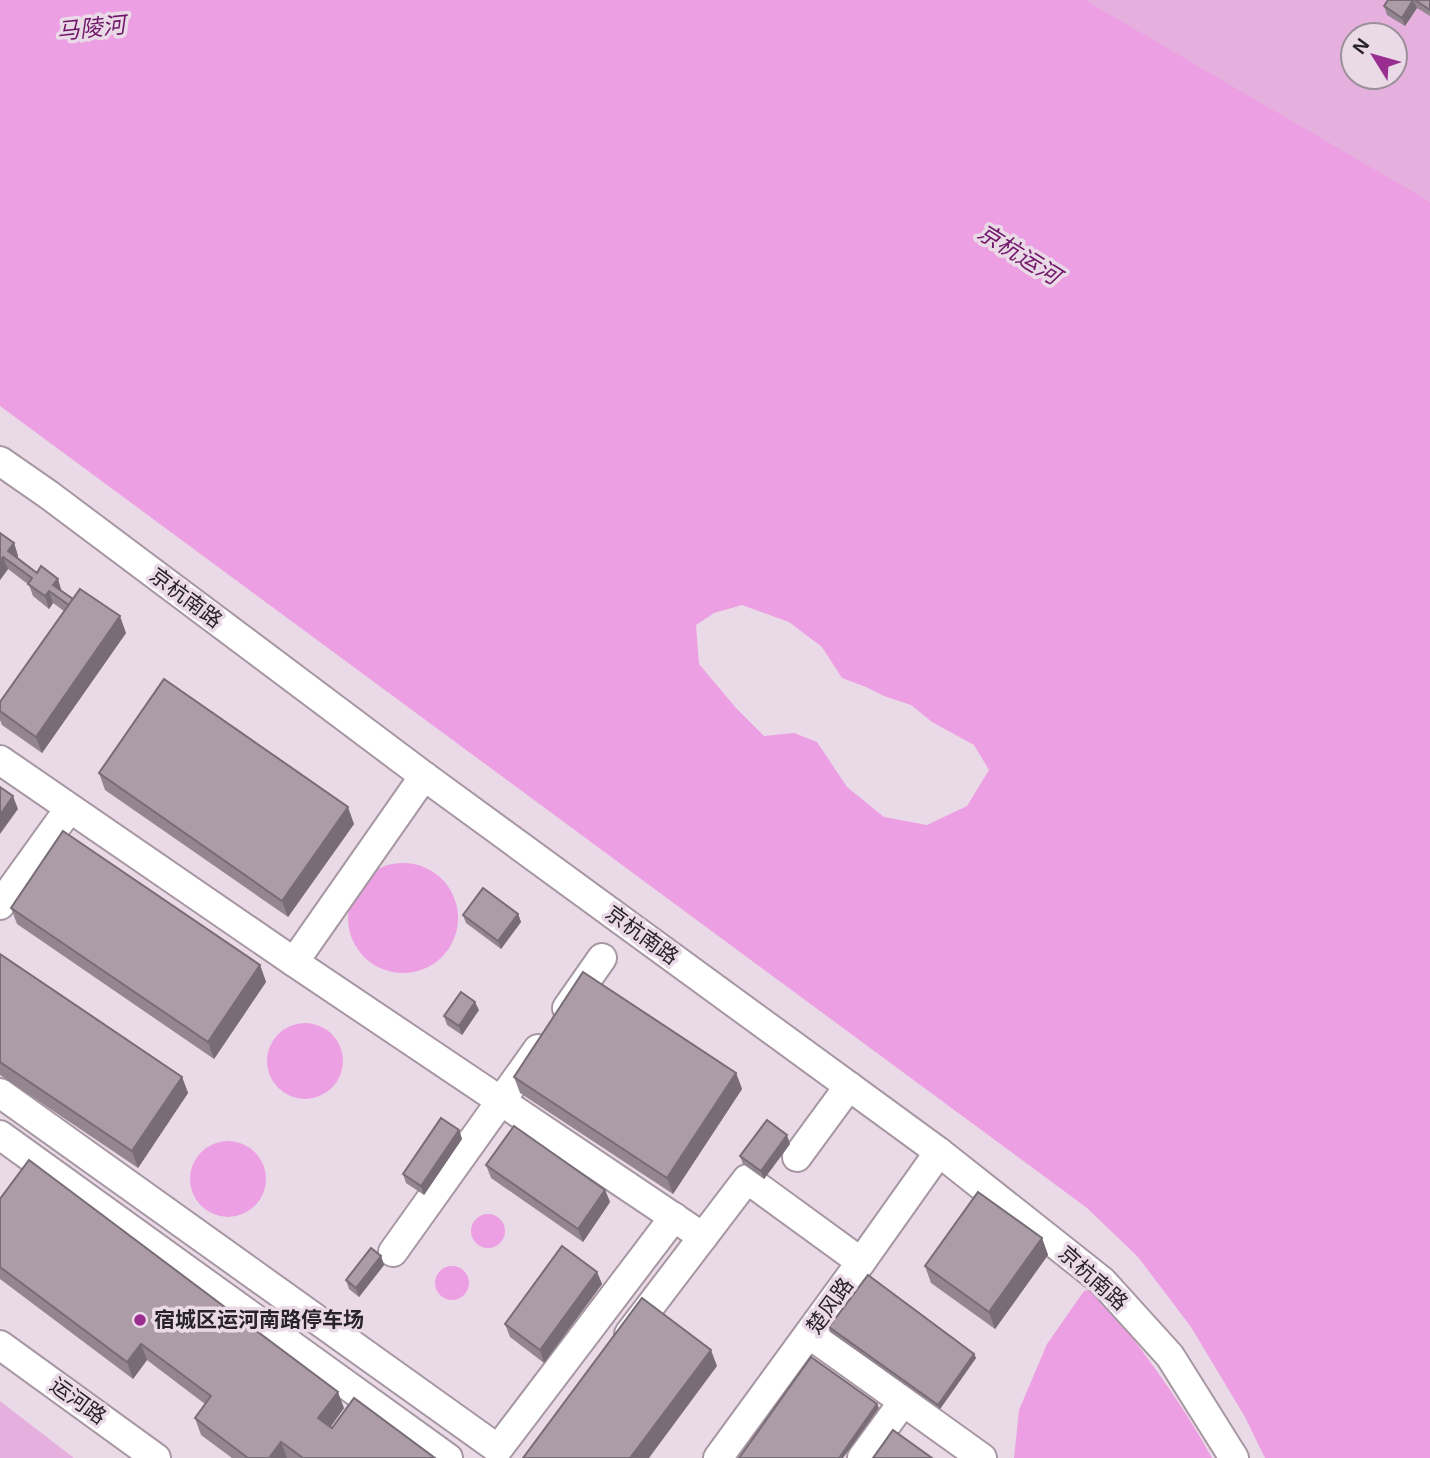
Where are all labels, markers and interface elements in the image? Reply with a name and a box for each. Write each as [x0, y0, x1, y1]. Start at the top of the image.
water label: 马陵河 [55, 11, 131, 45]
north arrow [1339, 21, 1409, 91]
text: N [1348, 34, 1373, 58]
water label: 京杭运河 [973, 219, 1068, 292]
street label: 京杭南路 [146, 563, 227, 632]
street label: 京杭南路 [602, 901, 683, 969]
street label: 京杭南路 [1054, 1241, 1132, 1314]
street label: 楚风路 [802, 1273, 857, 1338]
place label: 宿城区运河南路停车场 [154, 1308, 364, 1331]
marker: 宿城区运河南路停车场 [132, 1312, 148, 1328]
street label: 运河路 [46, 1373, 111, 1428]

